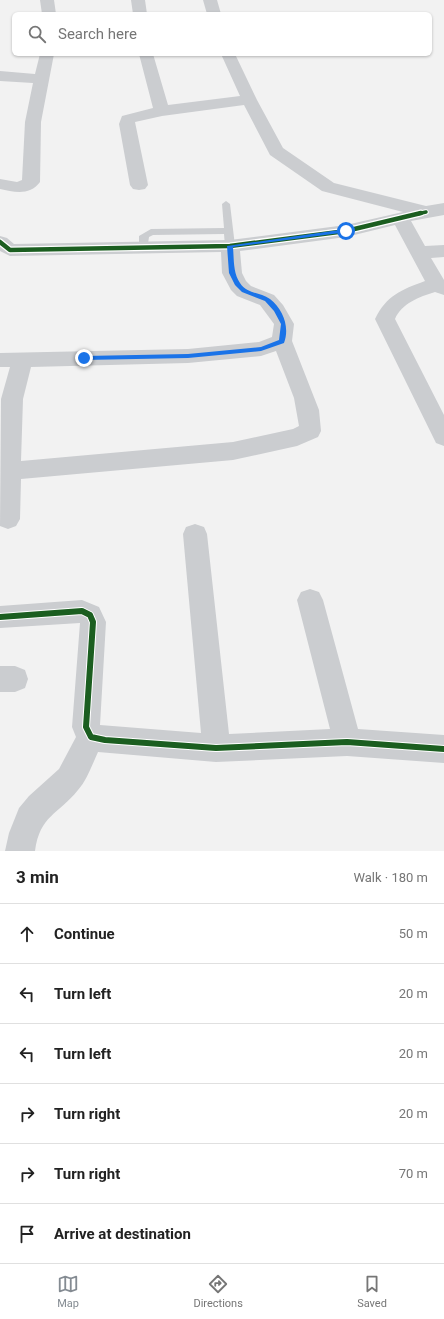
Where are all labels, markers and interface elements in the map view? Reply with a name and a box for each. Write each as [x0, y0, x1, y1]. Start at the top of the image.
search box [12, 12, 432, 56]
icon: search [26, 23, 48, 45]
text: Search here [58, 25, 137, 43]
route start [337, 222, 355, 240]
route end [75, 349, 93, 367]
text: 3 min [16, 867, 59, 887]
text: Walk · 180 m [353, 870, 428, 885]
icon: ahead [16, 923, 38, 945]
text: Continue [54, 925, 115, 943]
text: 50 m [399, 926, 428, 941]
icon: left [16, 983, 38, 1005]
text: Turn left [54, 985, 111, 1003]
text: 20 m [399, 986, 428, 1001]
icon: left [16, 1043, 38, 1065]
text: Turn left [54, 1045, 111, 1063]
text: 20 m [399, 1046, 428, 1061]
icon: right [16, 1103, 38, 1125]
text: Turn right [54, 1105, 120, 1123]
text: 20 m [399, 1106, 428, 1121]
icon: right [16, 1163, 38, 1185]
text: Turn right [54, 1165, 120, 1183]
text: 70 m [399, 1166, 428, 1181]
icon: arrive [16, 1223, 38, 1245]
text: Arrive at destination [54, 1225, 191, 1243]
tab: Map [57, 1273, 79, 1310]
tab: Directions [193, 1273, 243, 1310]
tab: Saved [357, 1273, 387, 1310]

